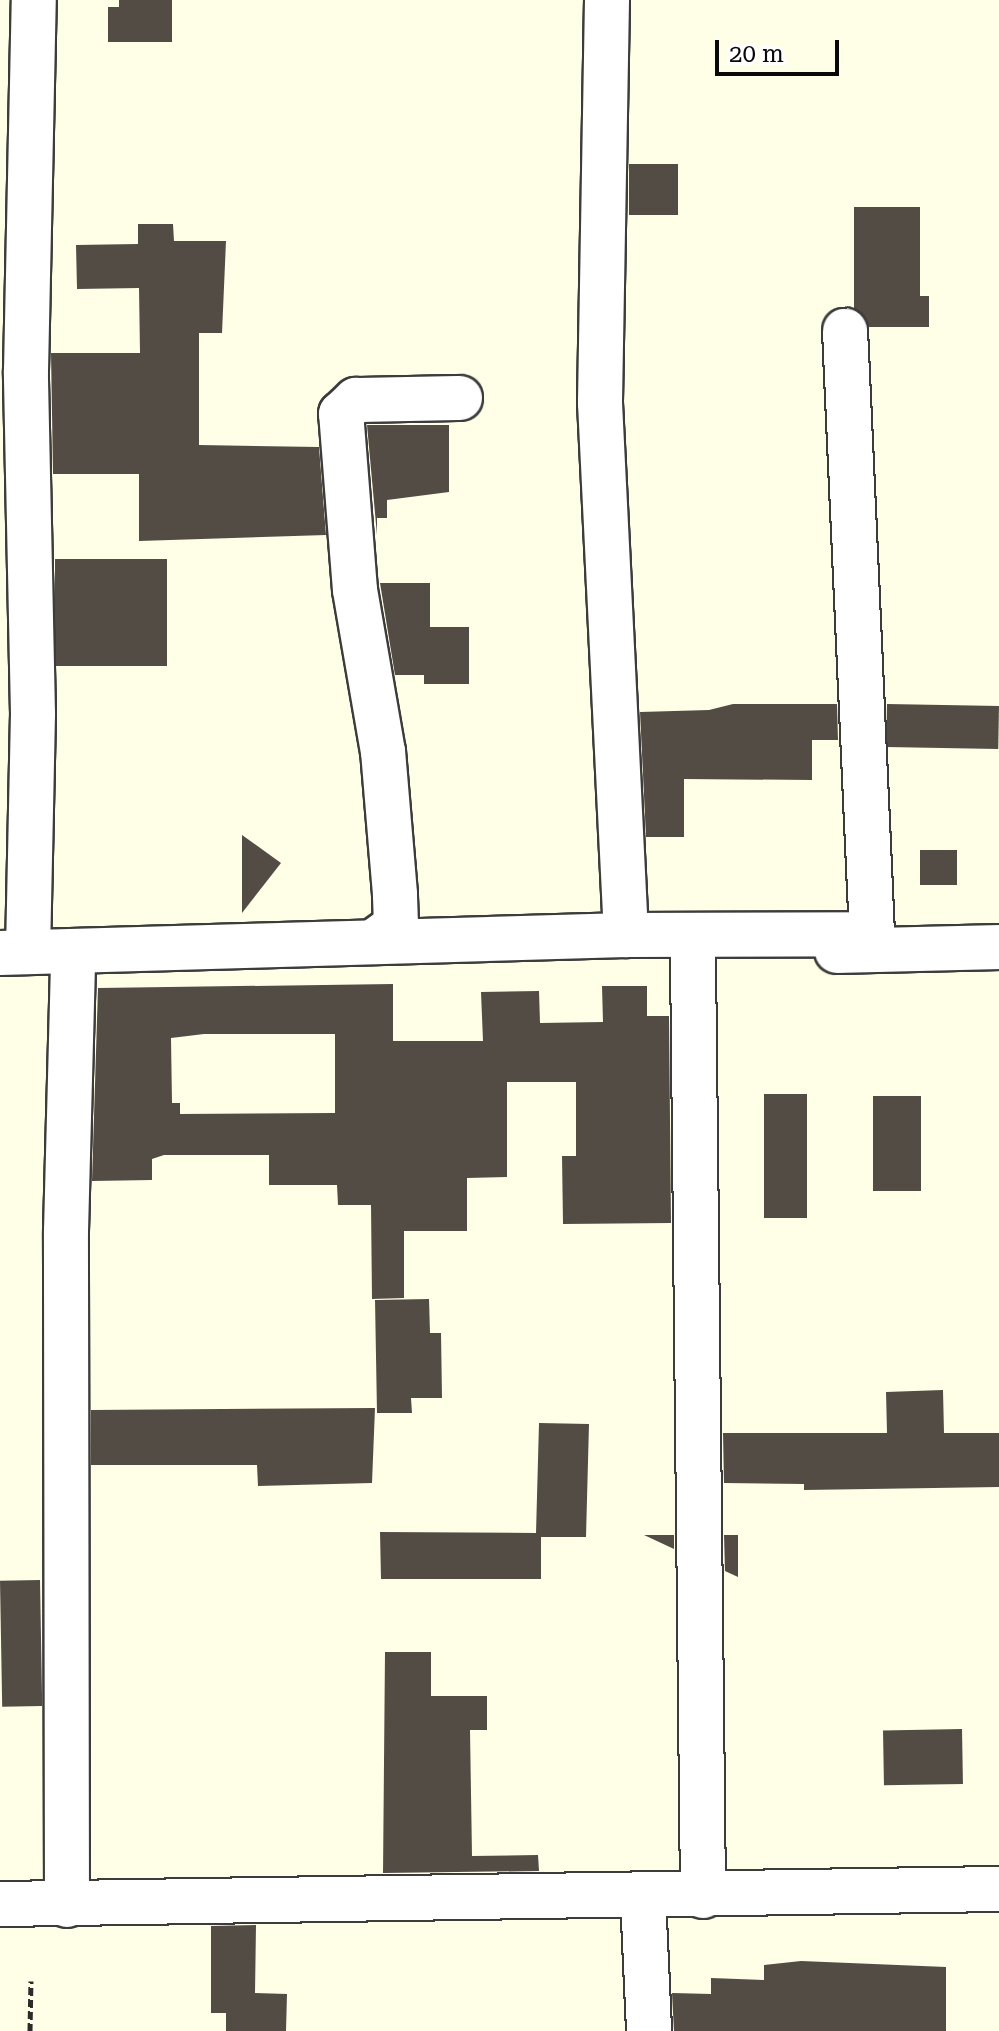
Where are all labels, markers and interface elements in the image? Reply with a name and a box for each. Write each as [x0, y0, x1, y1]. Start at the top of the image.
scale bar [719, 24, 843, 74]
text: 20 m [729, 40, 784, 68]

